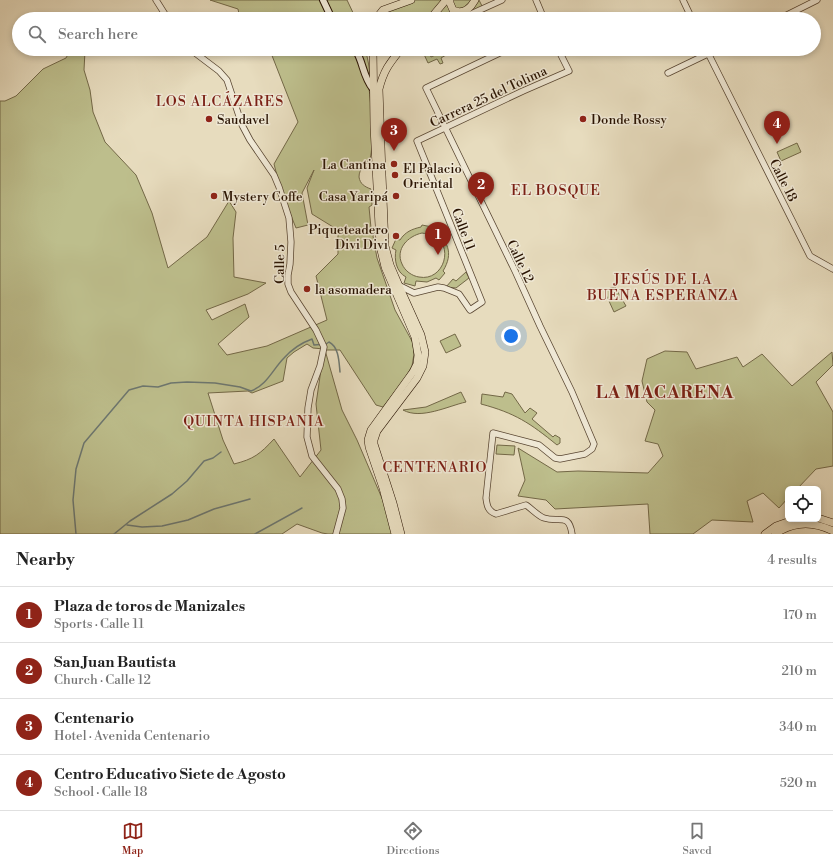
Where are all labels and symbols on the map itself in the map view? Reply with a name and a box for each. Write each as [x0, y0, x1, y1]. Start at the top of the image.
street label: Carrera 25 del Tolima [427, 63, 550, 131]
district label: LOS ALCÁZARES [156, 91, 284, 111]
pin: 4 [764, 111, 790, 144]
place label: Saudavel [217, 112, 269, 128]
place label: Donde Rossy [591, 112, 668, 128]
marker: Saudavel [204, 114, 214, 124]
marker: Donde Rossy [578, 114, 588, 124]
pin: 3 [381, 118, 407, 151]
street label: Calle 18 [766, 156, 801, 204]
place label: La Cantina [322, 157, 386, 173]
marker: La Cantina [389, 159, 399, 169]
place label: El Palacio Oriental [403, 161, 462, 192]
marker: El Palacio Oriental [390, 170, 400, 180]
pin: 2 [468, 172, 494, 205]
district label: EL BOSQUE [511, 182, 601, 200]
place label: Mystery Coffe [222, 189, 303, 205]
place label: Casa Yaripá [319, 189, 388, 205]
marker: Mystery Coffe [209, 191, 219, 201]
marker: Casa Yaripá [391, 191, 401, 201]
street label: Calle 11 [448, 206, 479, 253]
place label: Piqueteadero Divi Divi [308, 222, 388, 253]
pin: 1 [425, 222, 451, 255]
marker: Piqueteadero Divi Divi [391, 231, 401, 241]
street label: Calle 12 [503, 237, 537, 286]
street label: Calle 5 [272, 244, 288, 284]
district label: JESÚS DE LA BUENA ESPERANZA [586, 269, 739, 305]
place label: la asomadera [315, 282, 392, 298]
marker: la asomadera [302, 284, 312, 294]
your location [501, 326, 521, 346]
district label: LA MACARENA [596, 382, 734, 404]
district label: QUINTA HISPANIA [183, 413, 325, 431]
district label: CENTENARIO [382, 459, 488, 477]

